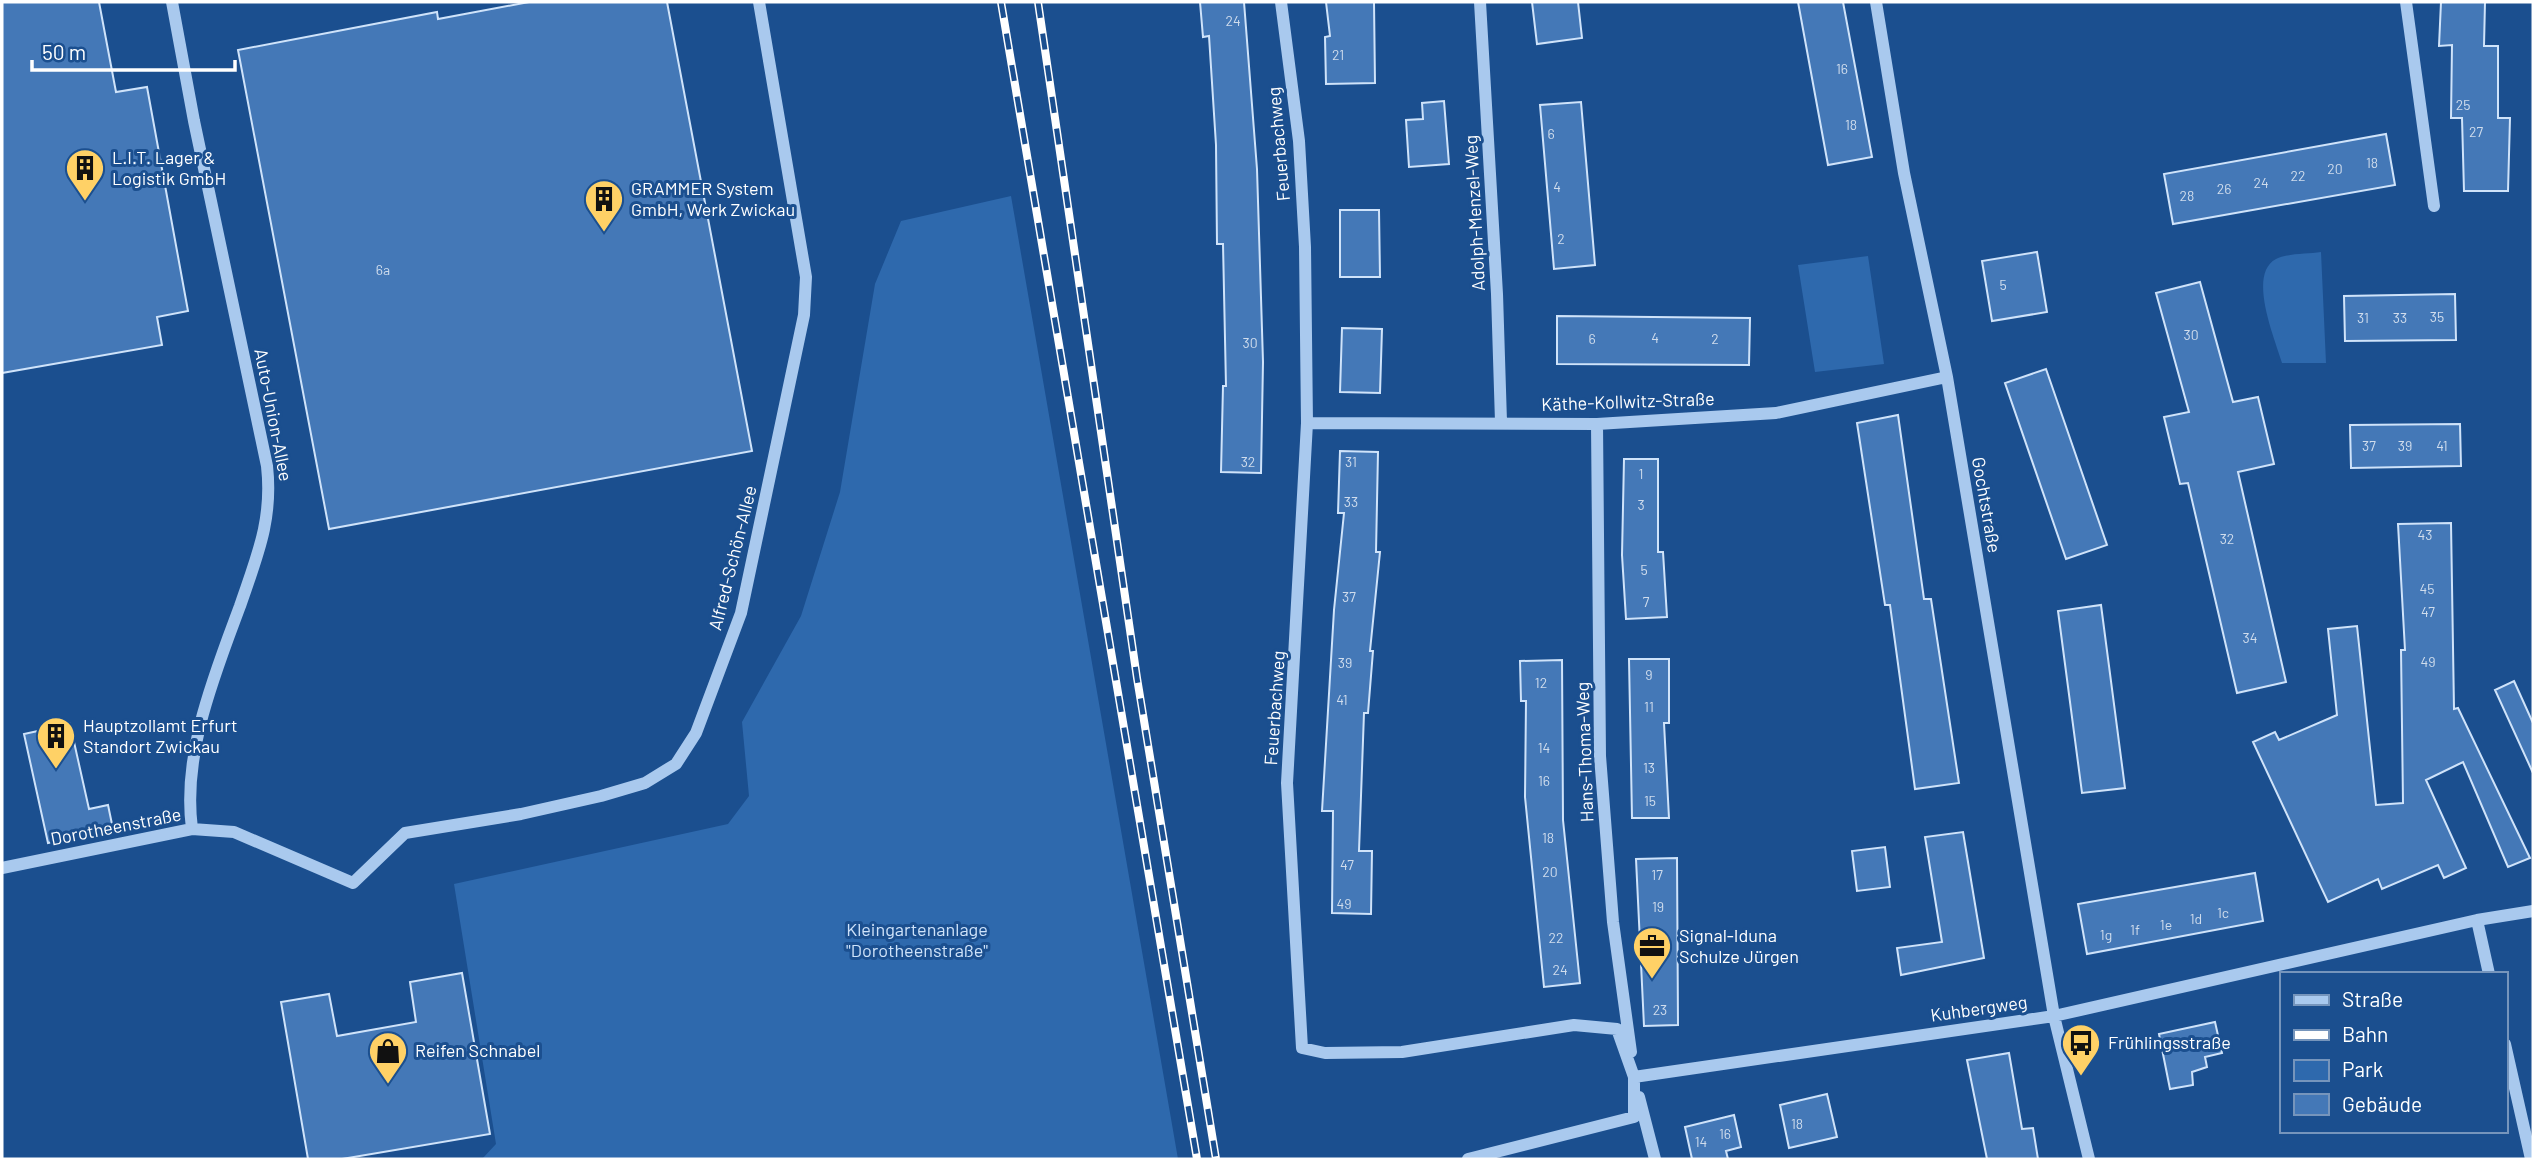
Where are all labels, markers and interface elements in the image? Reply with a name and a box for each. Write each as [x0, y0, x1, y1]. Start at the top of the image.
house number: 24 [1225, 12, 1241, 29]
scale bar [32, 28, 234, 72]
text: 50 m [42, 39, 86, 64]
house number: 21 [1332, 46, 1344, 63]
house number: 16 [1836, 60, 1848, 77]
street label: Feuerbachweg [1262, 86, 1294, 202]
house number: 25 [2456, 96, 2470, 113]
house number: 18 [1845, 116, 1857, 133]
house number: 27 [2469, 123, 2483, 140]
house number: 6 [1547, 125, 1555, 142]
street label: Adolph-Menzel-Weg [1459, 134, 1489, 292]
place label: L.I.T. Lager & Logistik GmbH [112, 146, 226, 189]
building icon: L.I.T. Lager & Logistik GmbH [64, 147, 106, 202]
house number: 18 [2366, 154, 2378, 171]
house number: 20 [2327, 160, 2343, 177]
house number: 22 [2290, 167, 2306, 184]
house number: 24 [2253, 174, 2269, 191]
place label: GRAMMER System GmbH, Werk Zwickau [631, 177, 795, 220]
building icon: GRAMMER System GmbH, Werk Zwickau [583, 178, 625, 233]
house number: 4 [1553, 178, 1561, 195]
house number: 26 [2217, 180, 2231, 197]
house number: 28 [2180, 187, 2194, 204]
house number: 2 [1557, 230, 1565, 247]
house number: 6a [376, 261, 390, 278]
house number: 5 [1999, 276, 2007, 293]
house number: 35 [2430, 308, 2444, 325]
house number: 31 [2357, 309, 2369, 326]
house number: 33 [2393, 309, 2407, 326]
house number: 30 [2183, 326, 2199, 343]
house number: 4 [1651, 329, 1659, 346]
house number: 6 [1588, 330, 1596, 347]
house number: 2 [1711, 330, 1719, 347]
house number: 30 [1242, 334, 1258, 351]
street label: Auto-Union-Allee [250, 347, 298, 483]
street label: Käthe-Kollwitz-Straße [1541, 387, 1715, 415]
house number: 37 [2362, 437, 2376, 454]
house number: 39 [2398, 437, 2412, 454]
house number: 41 [2436, 437, 2448, 454]
house number: 32 [1241, 453, 1255, 470]
house number: 31 [1345, 453, 1357, 470]
street label: Gochtstraße [1968, 455, 2006, 554]
house number: 1 [1639, 465, 1643, 482]
street label: Alfred-Schön-Allee [703, 483, 761, 633]
house number: 33 [1344, 493, 1358, 510]
house number: 3 [1637, 496, 1645, 513]
house number: 43 [2418, 526, 2432, 543]
house number: 32 [2220, 530, 2234, 547]
house number: 5 [1640, 561, 1648, 578]
house number: 45 [2420, 580, 2434, 597]
house number: 37 [1342, 588, 1356, 605]
house number: 7 [1643, 593, 1650, 610]
house number: 47 [2421, 603, 2435, 620]
house number: 34 [2243, 629, 2257, 646]
street label: Feuerbachweg [1259, 650, 1289, 766]
house number: 49 [2420, 653, 2436, 670]
house number: 39 [1338, 654, 1352, 671]
house number: 9 [1645, 666, 1653, 683]
house number: 12 [1535, 674, 1547, 691]
street label: Hans-Thoma-Weg [1571, 681, 1597, 823]
house number: 41 [1336, 691, 1348, 708]
house number: 11 [1644, 698, 1654, 715]
place label: Hauptzollamt Erfurt Standort Zwickau [83, 714, 238, 757]
building icon: Hauptzollamt Erfurt Standort Zwickau [35, 715, 77, 770]
house number: 14 [1538, 739, 1550, 756]
house number: 13 [1643, 759, 1655, 776]
house number: 16 [1538, 772, 1550, 789]
house number: 15 [1644, 792, 1656, 809]
street label: Dorotheenstraße [49, 803, 183, 849]
house number: 18 [1542, 829, 1554, 846]
house number: 47 [1340, 856, 1354, 873]
house number: 20 [1542, 863, 1558, 880]
house number: 17 [1651, 866, 1663, 883]
house number: 49 [1336, 895, 1352, 912]
house number: 19 [1652, 898, 1664, 915]
house number: 1c [2217, 904, 2229, 921]
house number: 1d [2190, 910, 2202, 927]
house number: 1e [2160, 916, 2172, 933]
park label: Kleingartenanlage "Dorotheenstraße" [846, 918, 988, 961]
house number: 1f [2130, 921, 2140, 938]
place label: Signal-Iduna Schulze Jürgen [1679, 924, 1799, 967]
office icon: Signal-Iduna Schulze Jürgen [1631, 925, 1673, 980]
house number: 1g [2100, 926, 2112, 943]
house number: 22 [1548, 929, 1564, 946]
house number: 24 [1552, 961, 1568, 978]
legend [2280, 972, 2507, 1133]
text: Straße [2342, 986, 2403, 1011]
street label: Kuhbergweg [1929, 990, 2029, 1026]
house number: 23 [1653, 1001, 1667, 1018]
text: Bahn [2342, 1021, 2388, 1046]
bus stop icon: Frühlingsstraße [2060, 1022, 2102, 1077]
shop icon: Reifen Schnabel [367, 1030, 409, 1085]
place label: Frühlingsstraße [2108, 1031, 2231, 1053]
place label: Reifen Schnabel [415, 1039, 541, 1061]
text: Park [2342, 1056, 2383, 1081]
text: Gebäude [2342, 1091, 2422, 1116]
house number: 18 [1791, 1115, 1803, 1132]
house number: 16 [1719, 1125, 1731, 1142]
house number: 14 [1695, 1133, 1707, 1150]

